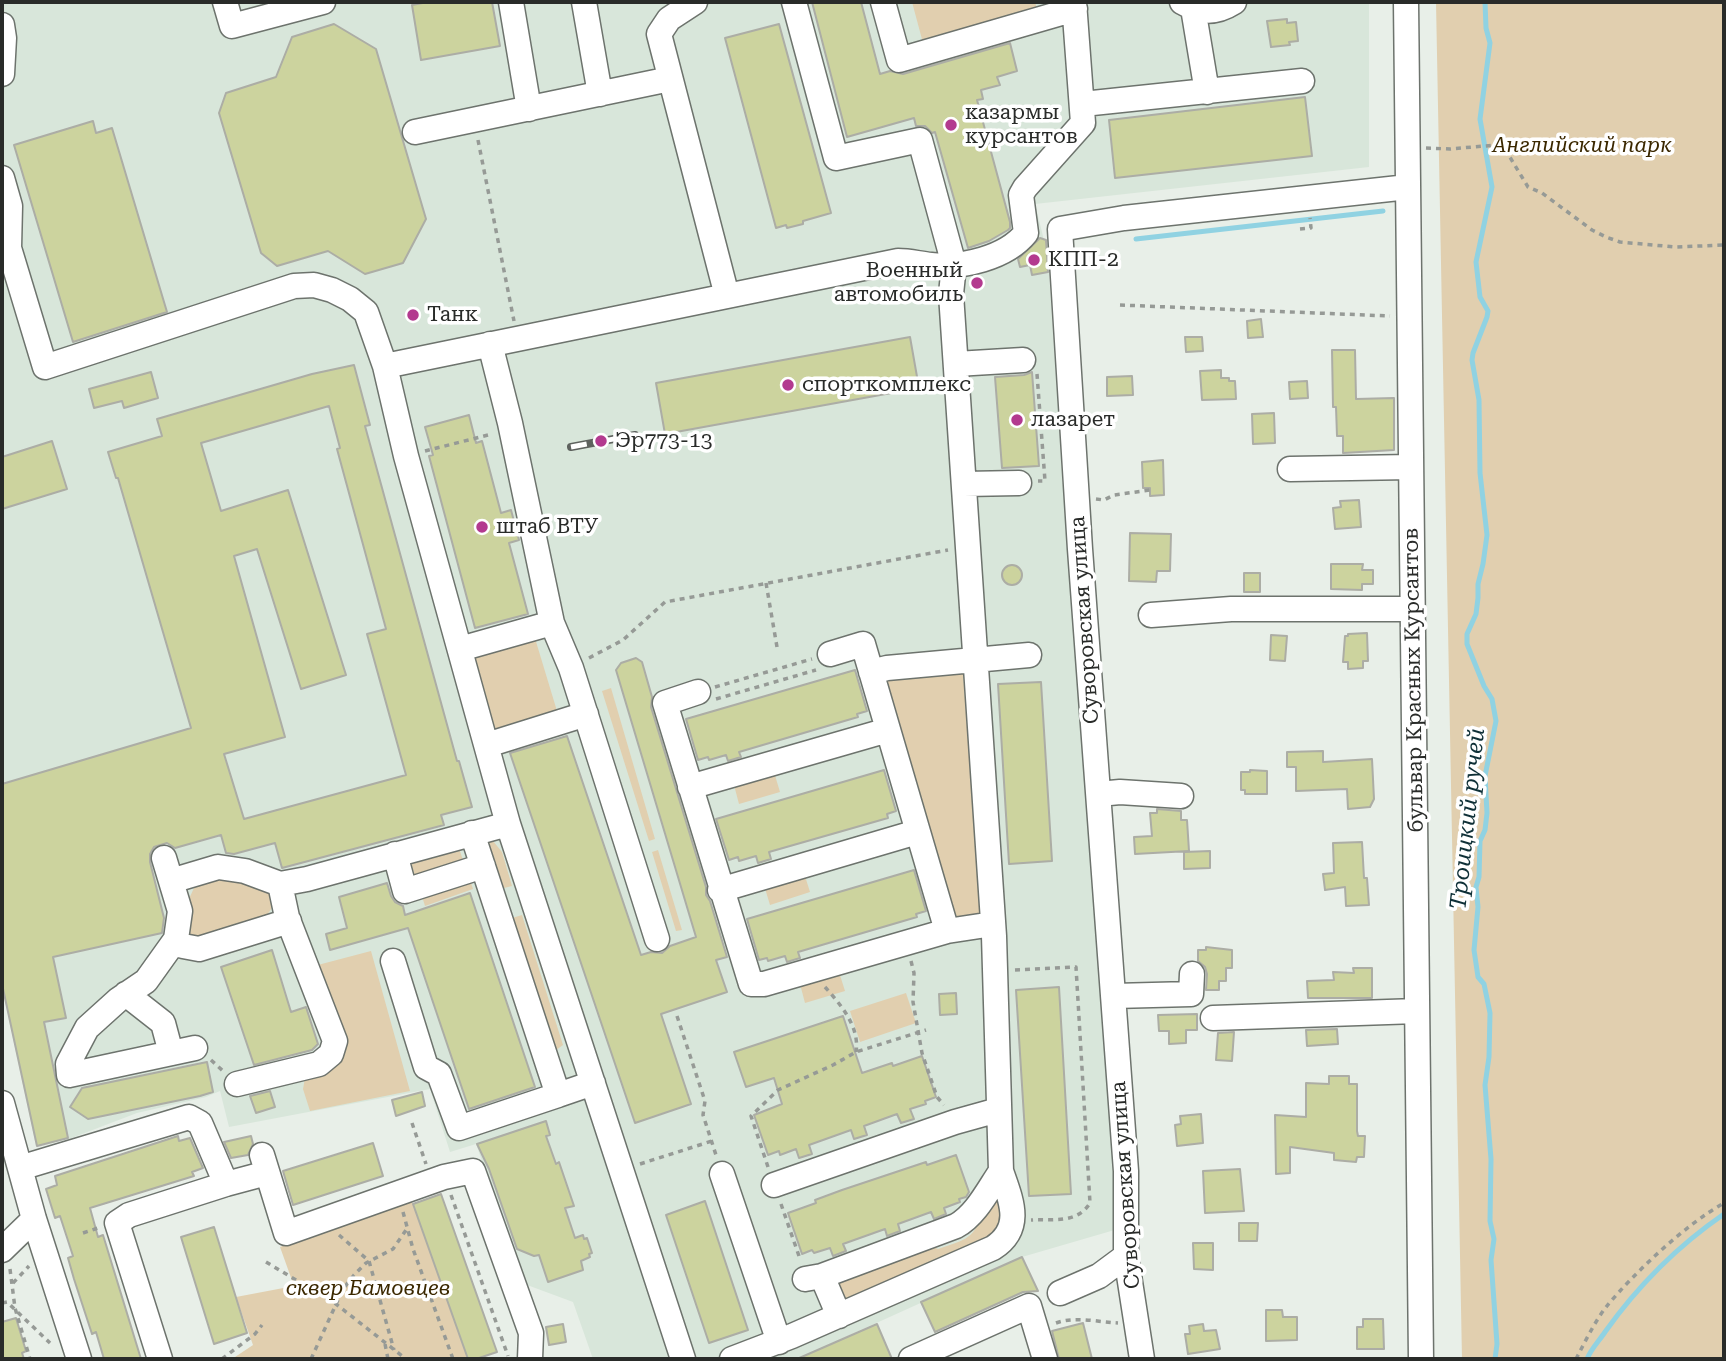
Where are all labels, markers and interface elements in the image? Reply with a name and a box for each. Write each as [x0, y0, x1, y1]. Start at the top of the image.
place label: казармы курсантов [965, 100, 1078, 150]
marker: казармы курсантов [943, 117, 959, 133]
park label: Английский парк [1492, 133, 1672, 159]
place label: КПП-2 [1048, 247, 1119, 273]
marker: КПП-2 [1026, 252, 1042, 268]
place label: Военный автомобиль [834, 258, 963, 308]
marker: Военный автомобиль [969, 275, 985, 291]
place label: Танк [427, 302, 478, 328]
marker: Танк [405, 307, 421, 323]
place label: спорткомплекс [802, 372, 971, 398]
marker: спорткомплекс [780, 377, 796, 393]
place label: лазарет [1031, 407, 1115, 433]
marker: лазарет [1009, 412, 1025, 428]
place label: Эр773-13 [615, 428, 712, 454]
marker: Эр773-13 [593, 433, 609, 449]
place label: штаб ВТУ [496, 514, 598, 540]
street label: Суворовская улица [1065, 515, 1105, 725]
marker: штаб ВТУ [474, 519, 490, 535]
street label: бульвар Красных Курсантов [1399, 527, 1429, 833]
water label: Троицкий ручей [1445, 727, 1491, 911]
street label: Суворовская улица [1106, 1080, 1146, 1290]
park label: сквер Бамовцев [286, 1276, 450, 1302]

